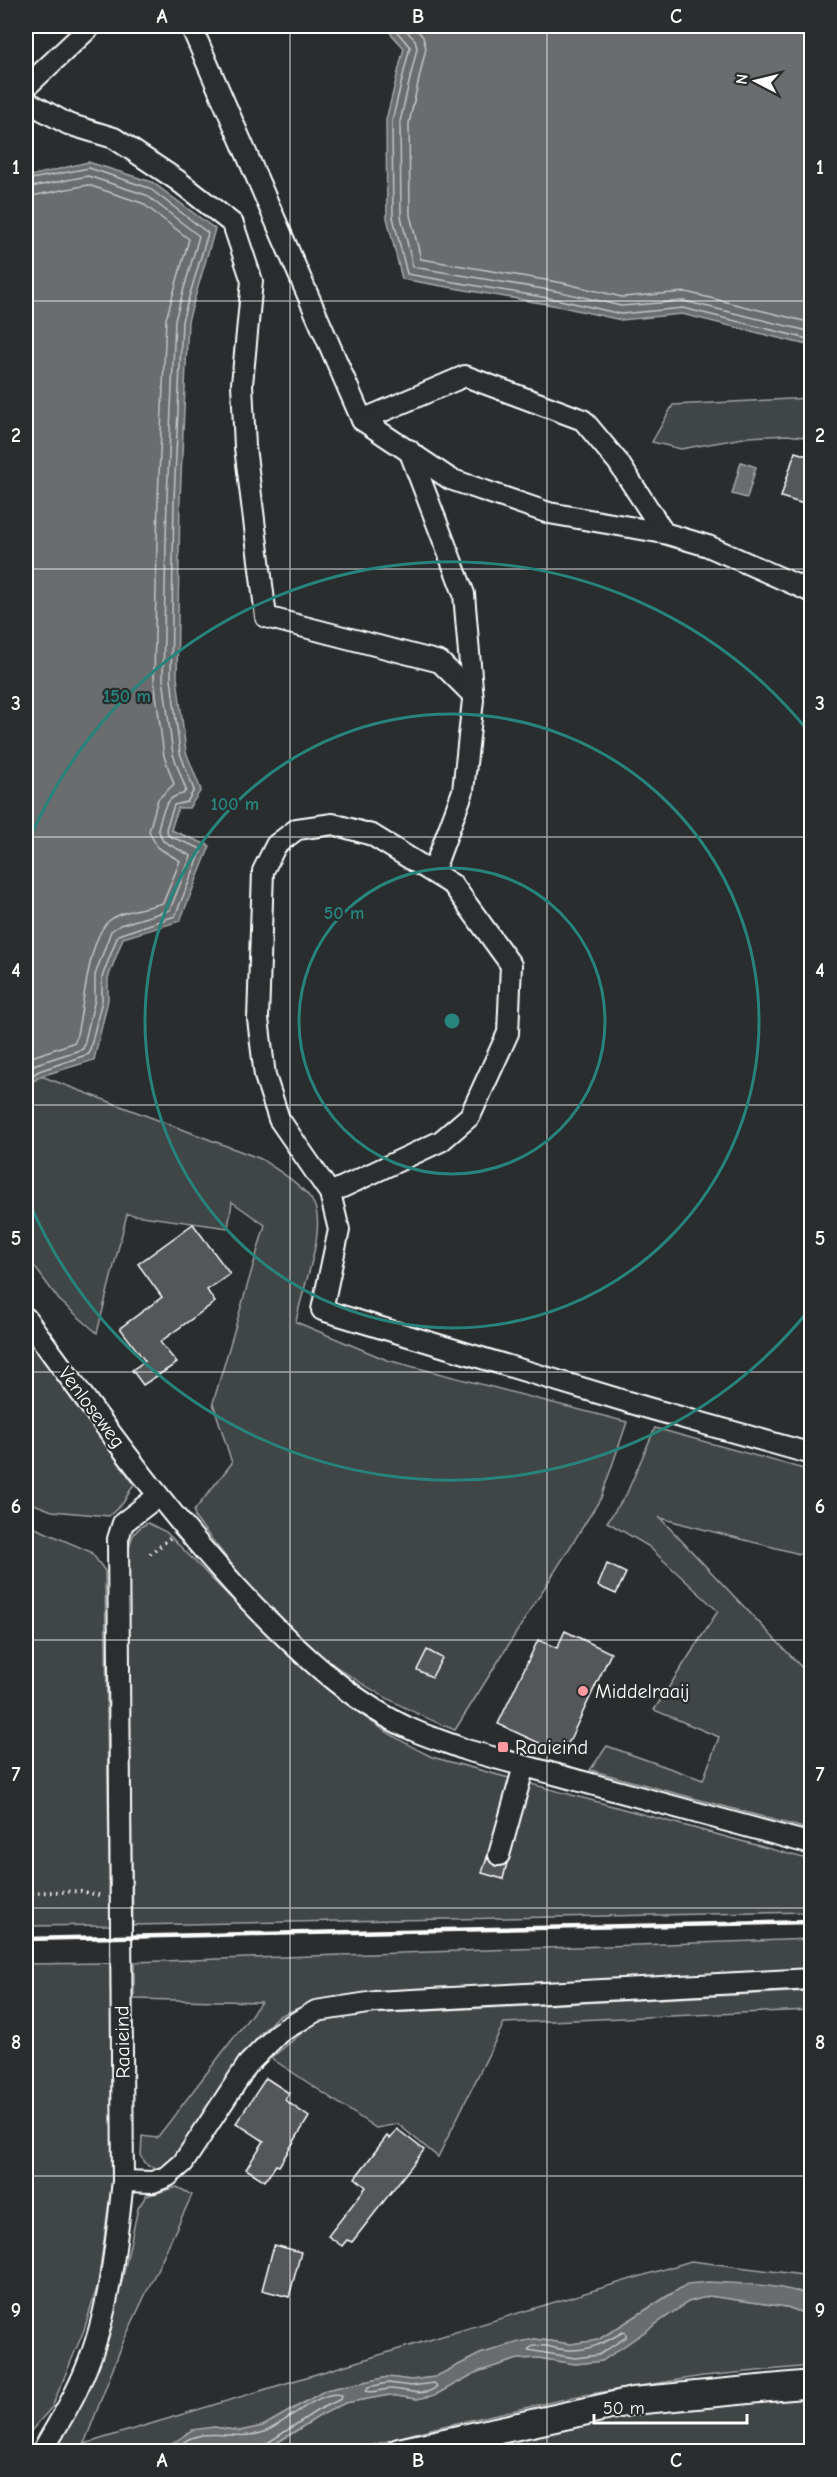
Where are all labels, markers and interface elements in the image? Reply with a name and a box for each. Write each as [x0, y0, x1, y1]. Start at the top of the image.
text: A [156, 5, 168, 28]
text: B [412, 5, 424, 28]
text: C [670, 5, 682, 28]
north arrow [726, 51, 786, 111]
text: N [733, 73, 752, 86]
text: 1 [12, 156, 20, 179]
text: 1 [816, 156, 824, 179]
text: 2 [11, 424, 21, 447]
text: 2 [815, 424, 825, 447]
text: 150 m [103, 686, 151, 707]
text: 3 [11, 692, 21, 715]
text: 3 [815, 692, 825, 715]
text: 100 m [211, 794, 259, 815]
text: 50 m [324, 903, 364, 924]
text: 4 [11, 959, 21, 982]
text: 4 [815, 959, 825, 982]
centre of rings [442, 1011, 462, 1031]
text: 5 [11, 1227, 21, 1250]
text: 5 [815, 1227, 825, 1250]
street label: Venloseweg [54, 1362, 130, 1453]
text: 6 [11, 1495, 21, 1518]
text: 6 [815, 1495, 825, 1518]
place label: Middelraaij [595, 1680, 689, 1703]
marker: Middelraaij [576, 1684, 590, 1698]
place label: Raaieind [515, 1736, 588, 1759]
marker: Raaieind [496, 1740, 510, 1754]
text: 7 [12, 1763, 21, 1786]
text: 7 [816, 1763, 825, 1786]
street label: Raaieind [110, 2005, 135, 2079]
text: 8 [11, 2031, 21, 2054]
text: 8 [815, 2031, 825, 2054]
text: 9 [11, 2299, 21, 2322]
text: 9 [815, 2299, 825, 2322]
scale bar [594, 2387, 747, 2425]
text: 50 m [603, 2398, 645, 2419]
text: A [156, 2449, 168, 2472]
text: B [412, 2449, 424, 2472]
text: C [670, 2449, 682, 2472]

